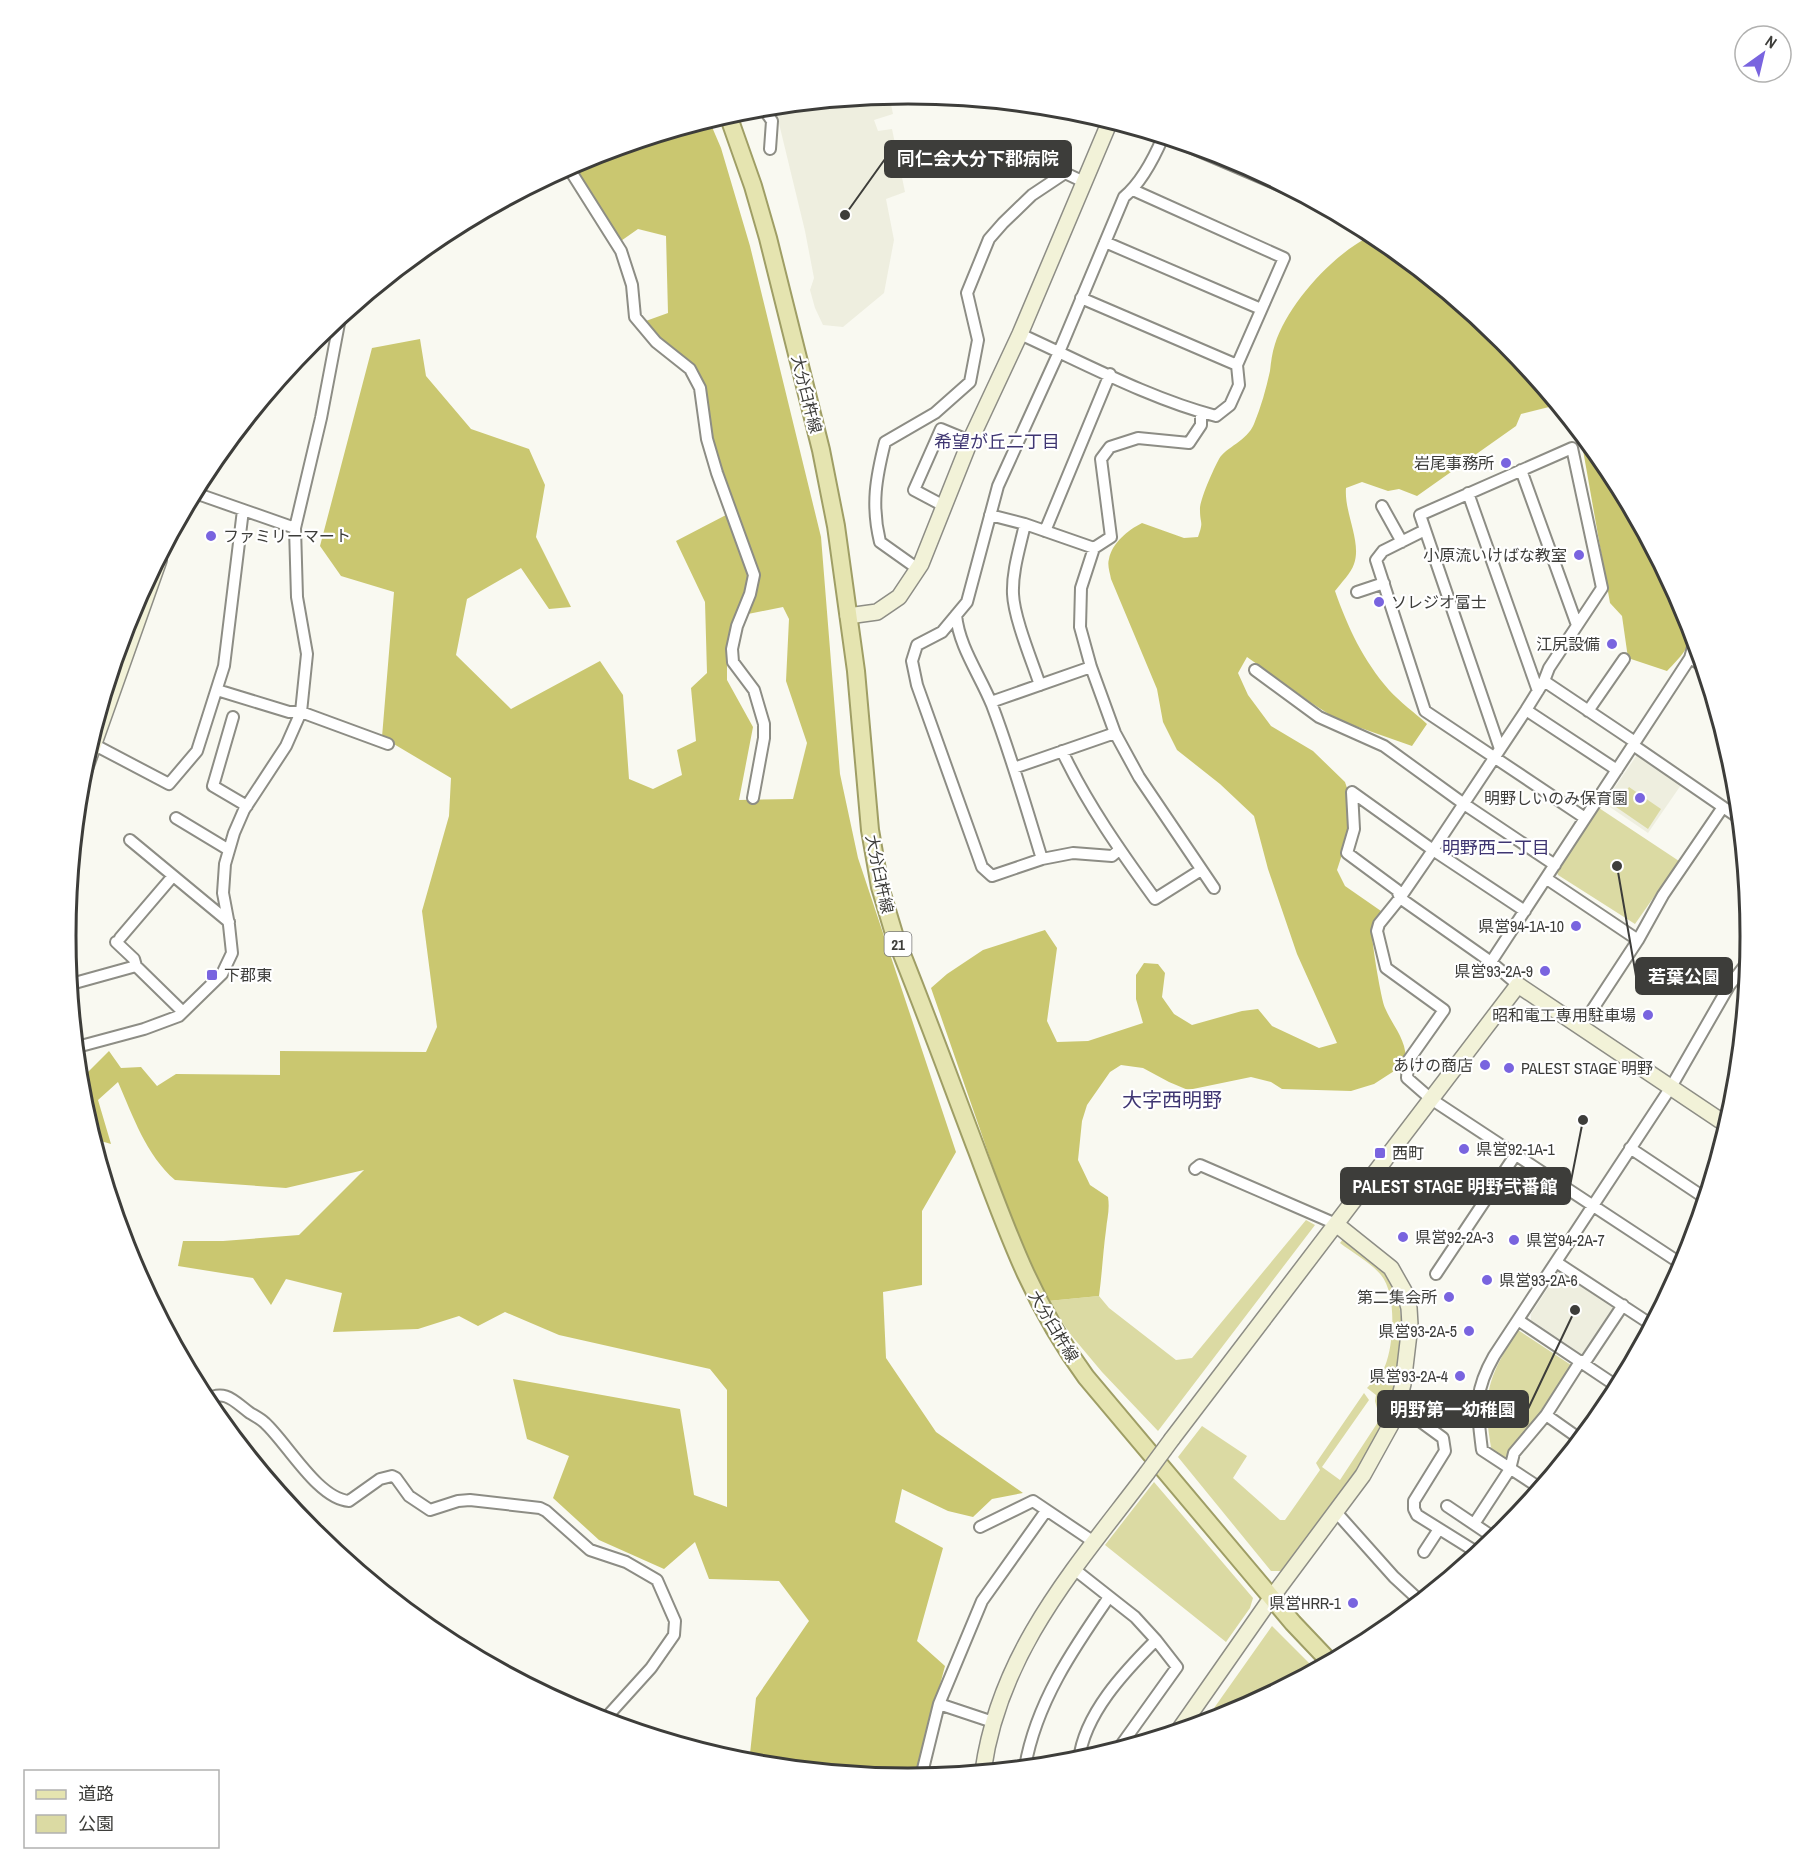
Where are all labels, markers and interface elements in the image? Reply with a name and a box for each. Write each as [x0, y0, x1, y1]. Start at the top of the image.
north arrow [1733, 24, 1793, 84]
text: N [1761, 30, 1781, 53]
callout: 同仁会大分下郡病院 [885, 141, 1071, 177]
text: 同仁会大分下郡病院 [897, 146, 1059, 171]
street label: 大分臼杵線 [787, 353, 827, 435]
district label: 希望が丘二丁目 [934, 429, 1060, 454]
place label: 岩尾事務所 [1414, 452, 1494, 474]
marker: 岩尾事務所 [1499, 456, 1513, 470]
place label: ファミリーマート [223, 525, 351, 547]
marker: ファミリーマート [204, 529, 218, 543]
place label: 小原流いけばな教室 [1423, 544, 1567, 566]
marker: 小原流いけばな教室 [1572, 548, 1586, 562]
place label: ソレジオ富士 [1391, 591, 1487, 613]
marker: ソレジオ富士 [1372, 595, 1386, 609]
place label: 江尻設備 [1536, 633, 1600, 655]
marker: 江尻設備 [1605, 637, 1619, 651]
place label: 明野しいのみ保育園 [1484, 787, 1628, 809]
marker: 明野しいのみ保育園 [1633, 791, 1647, 805]
street label: 大分臼杵線 [861, 833, 899, 915]
district label: 明野西二丁目 [1442, 835, 1550, 860]
place label: 県営94-1A-10 [1478, 915, 1564, 937]
marker: 県営94-1A-10 [1569, 919, 1583, 933]
road number: 21 [884, 932, 912, 956]
callout: 若葉公園 [1636, 958, 1732, 994]
place label: 県営93-2A-9 [1454, 960, 1533, 982]
place label: 下郡東 [224, 964, 272, 986]
marker: 県営93-2A-9 [1538, 964, 1552, 978]
text: 若葉公園 [1648, 964, 1720, 989]
marker: 下郡東 [205, 968, 219, 982]
place label: 昭和電工専用駐車場 [1492, 1004, 1636, 1026]
marker: 昭和電工専用駐車場 [1641, 1008, 1655, 1022]
place label: あけの商店 [1393, 1054, 1473, 1076]
place label: PALEST STAGE 明野 [1521, 1057, 1653, 1079]
marker: あけの商店 [1478, 1058, 1492, 1072]
marker: PALEST STAGE 明野 [1502, 1061, 1516, 1075]
district label: 大字西明野 [1122, 1086, 1222, 1113]
place label: 県営92-1A-1 [1476, 1138, 1555, 1160]
place label: 西町 [1392, 1142, 1424, 1164]
marker: 県営92-1A-1 [1457, 1142, 1471, 1156]
marker: 西町 [1373, 1146, 1387, 1160]
callout: PALEST STAGE 明野弐番館 [1341, 1168, 1570, 1204]
text: PALEST STAGE 明野弐番館 [1352, 1174, 1558, 1199]
place label: 県営92-2A-3 [1415, 1226, 1494, 1248]
place label: 県営94-2A-7 [1526, 1229, 1605, 1251]
marker: 県営92-2A-3 [1396, 1230, 1410, 1244]
marker: 県営94-2A-7 [1507, 1233, 1521, 1247]
place label: 県営93-2A-6 [1499, 1269, 1578, 1291]
marker: 県営93-2A-6 [1480, 1273, 1494, 1287]
street label: 大分臼杵線 [1024, 1286, 1084, 1366]
place label: 第二集会所 [1357, 1286, 1437, 1308]
marker: 第二集会所 [1442, 1290, 1456, 1304]
place label: 県営93-2A-5 [1378, 1320, 1457, 1342]
marker: 県営93-2A-5 [1462, 1324, 1476, 1338]
place label: 県営93-2A-4 [1369, 1365, 1448, 1387]
marker: 県営93-2A-4 [1453, 1369, 1467, 1383]
callout: 明野第一幼稚園 [1378, 1391, 1528, 1427]
text: 明野第一幼稚園 [1390, 1397, 1516, 1422]
place label: 県営HRR-1 [1269, 1592, 1342, 1614]
marker: 県営HRR-1 [1346, 1596, 1360, 1610]
legend [24, 1770, 219, 1848]
text: 道路 [78, 1781, 114, 1806]
text: 公園 [78, 1811, 114, 1836]

